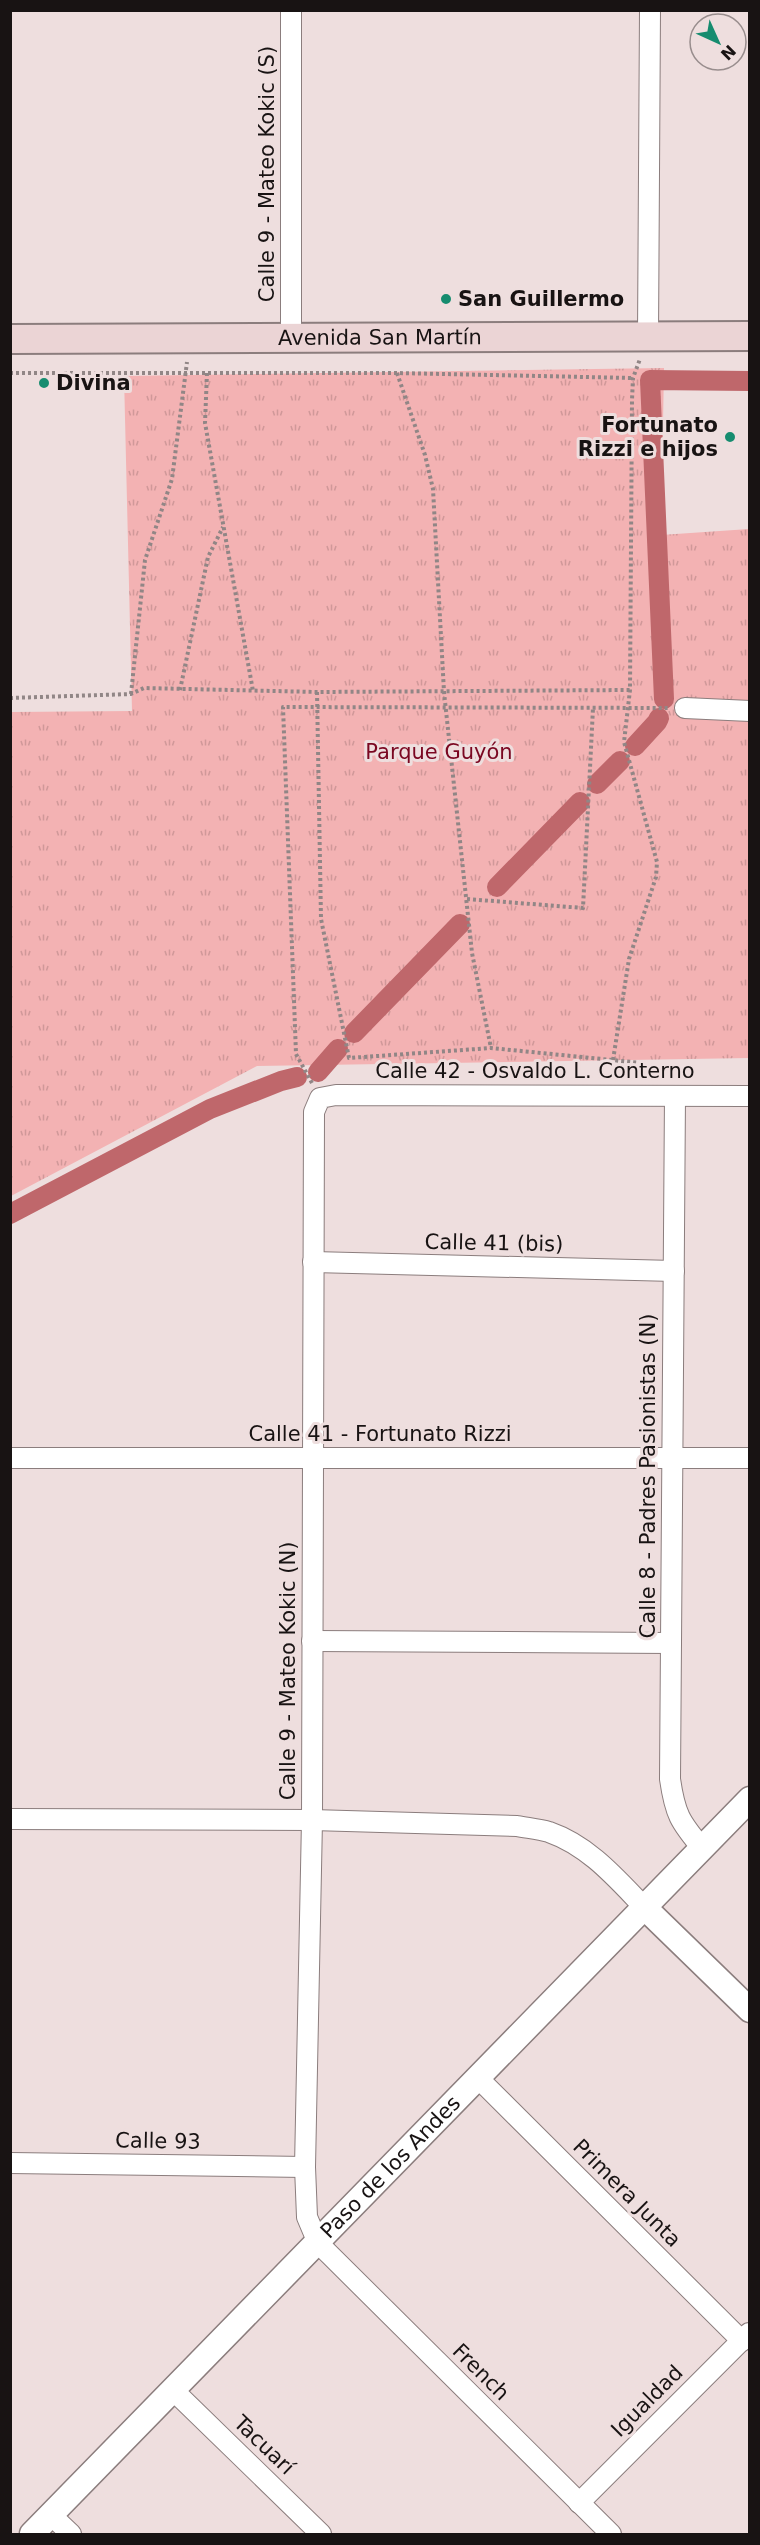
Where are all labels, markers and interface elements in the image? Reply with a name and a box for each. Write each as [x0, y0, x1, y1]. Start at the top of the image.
north arrow [688, 12, 748, 72]
text: N [717, 41, 740, 64]
street label: Calle 9 - Mateo Kokic (S) [255, 46, 279, 302]
place label: San Guillermo [458, 287, 624, 311]
marker: San Guillermo [439, 292, 453, 306]
street label: Avenida San Martín [278, 325, 482, 350]
place label: Divina [56, 371, 131, 395]
marker: Divina [37, 376, 51, 390]
place label: Fortunato Rizzi e hijos [578, 413, 718, 461]
marker: Fortunato Rizzi e hijos [723, 430, 737, 444]
park label: Parque Guyón [365, 740, 513, 764]
street label: Calle 42 - Osvaldo L. Conterno [375, 1059, 695, 1083]
street label: Calle 41 (bis) [424, 1230, 564, 1256]
street label: Calle 8 - Padres Pasionistas (N) [636, 1314, 660, 1638]
street label: Calle 41 - Fortunato Rizzi [248, 1422, 512, 1446]
street label: Calle 9 - Mateo Kokic (N) [276, 1542, 300, 1800]
street label: Paso de los Andes [316, 2091, 465, 2243]
street label: Calle 93 [115, 2128, 201, 2154]
street label: Primera Junta [568, 2134, 686, 2252]
street label: French [448, 2339, 514, 2405]
street label: Igualdad [606, 2360, 688, 2442]
street label: Tacuarí [228, 2410, 300, 2480]

